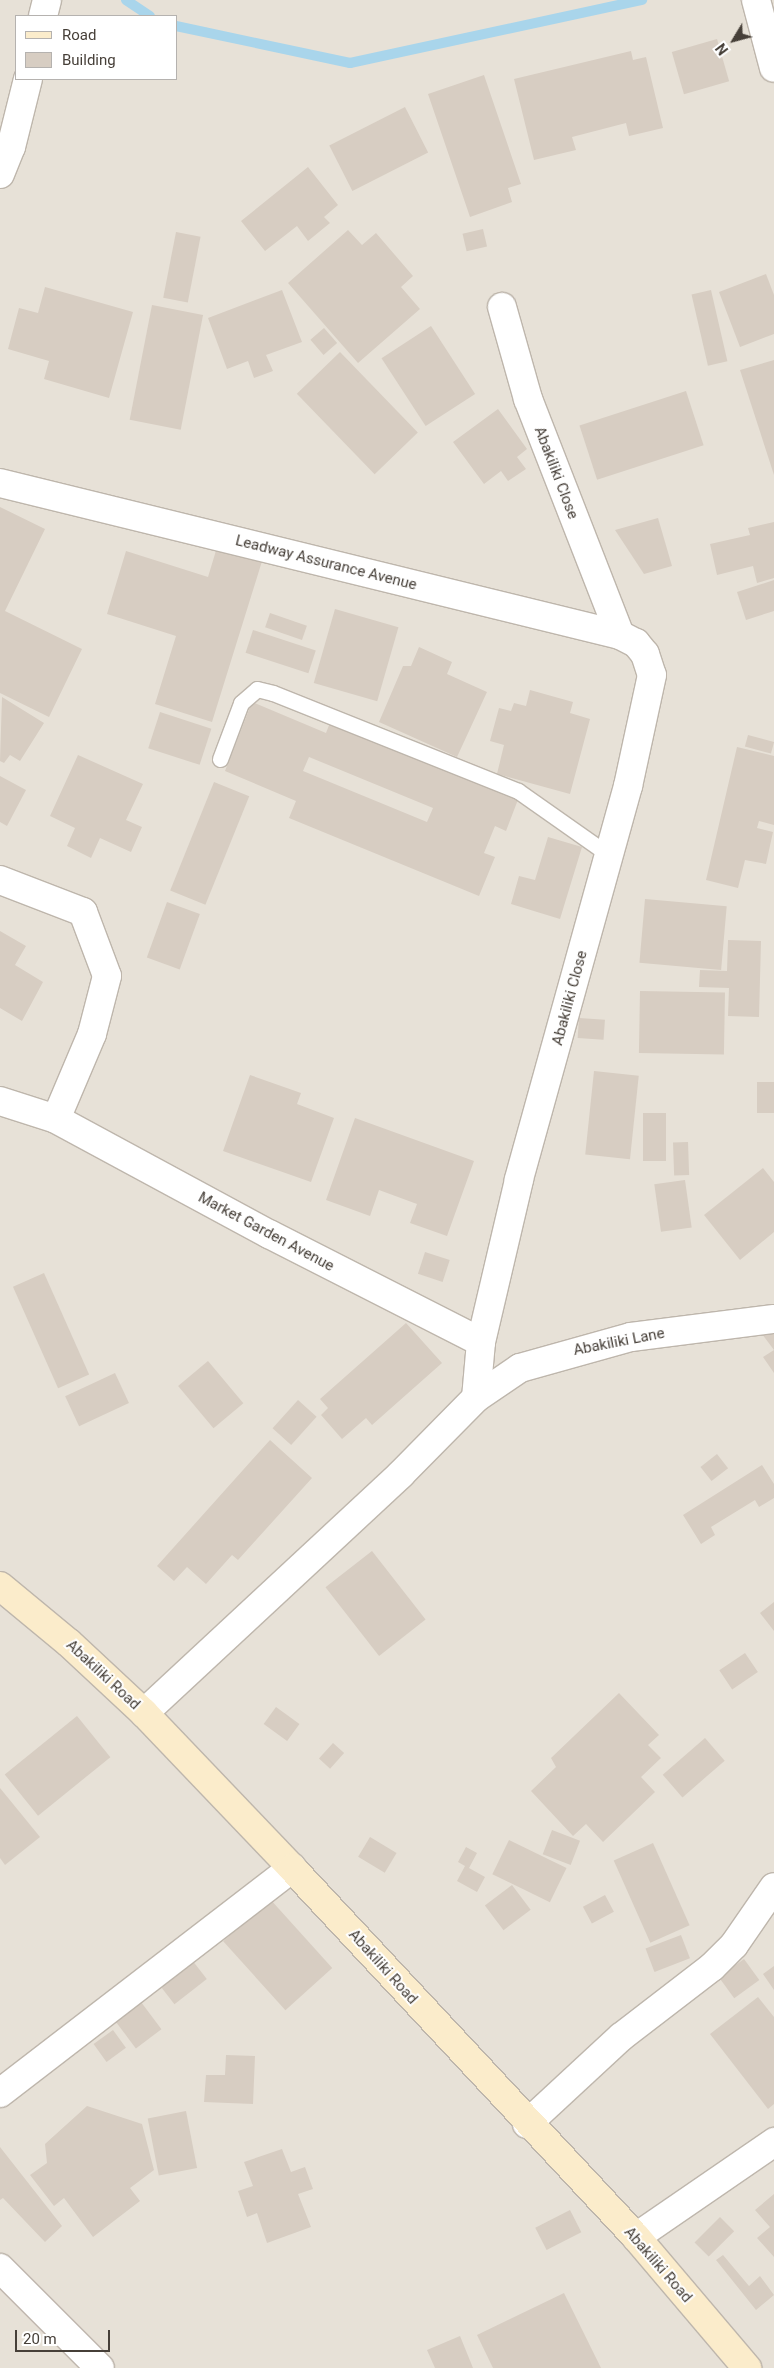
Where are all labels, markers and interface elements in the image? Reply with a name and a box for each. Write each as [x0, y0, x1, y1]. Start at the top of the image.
legend [15, 15, 178, 80]
north arrow [709, 15, 759, 65]
text: Road [62, 26, 96, 44]
text: N [713, 40, 731, 58]
text: Building [62, 51, 116, 69]
street label: Abakiliki Close [530, 424, 582, 522]
street label: Leadway Assurance Avenue [234, 532, 418, 594]
street label: Abakiliki Close [549, 949, 591, 1047]
street label: Market Garden Avenue [195, 1189, 337, 1275]
street label: Abakiliki Lane [572, 1324, 666, 1360]
street label: Abakiliki Road [62, 1636, 144, 1714]
street label: Abakiliki Road [345, 1926, 421, 2008]
street label: Abakiliki Road [620, 2224, 696, 2306]
scale bar [18, 2320, 112, 2352]
text: 20 m [23, 2330, 57, 2348]

